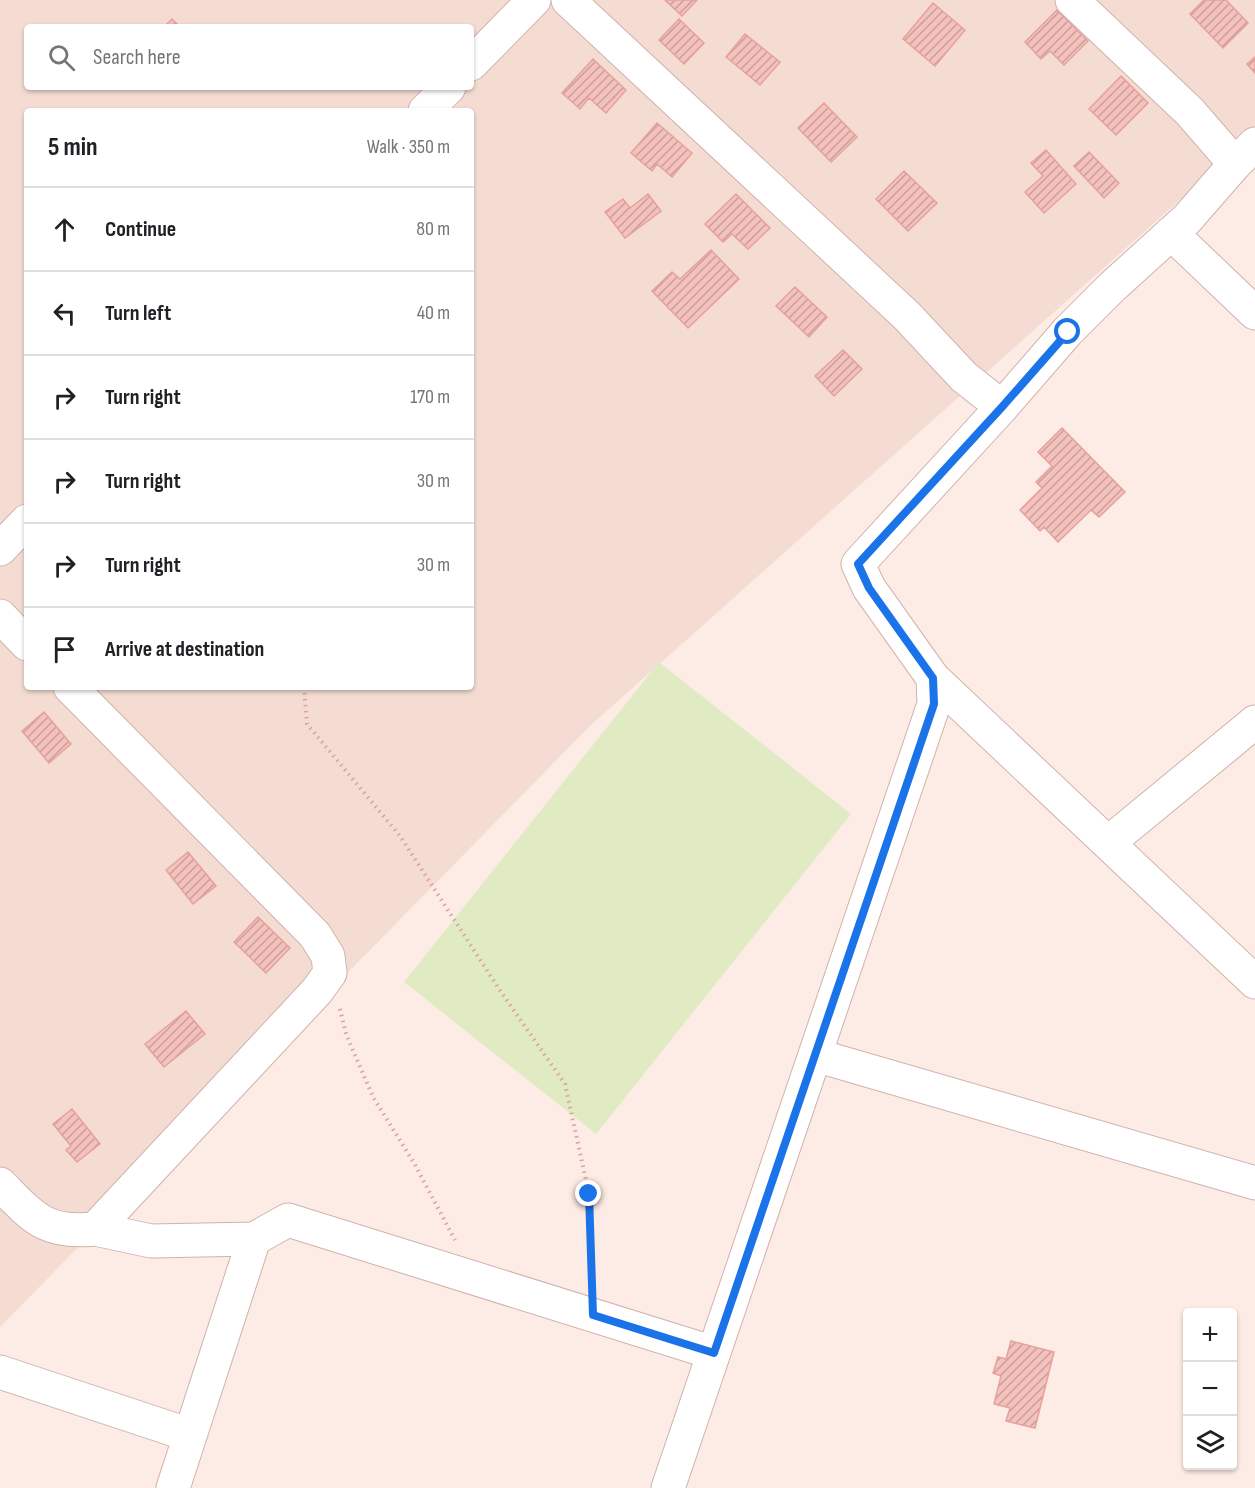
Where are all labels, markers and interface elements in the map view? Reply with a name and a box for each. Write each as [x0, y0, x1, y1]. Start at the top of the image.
search box [24, 24, 474, 90]
icon: search [45, 41, 78, 74]
text: Search here [93, 44, 180, 71]
text: 5 min [48, 132, 98, 163]
text: Walk · 350 m [367, 135, 450, 159]
icon: ahead [48, 213, 81, 246]
text: Continue [105, 216, 176, 243]
text: 80 m [416, 217, 450, 241]
icon: left [48, 297, 81, 330]
text: Turn left [105, 300, 171, 327]
text: 40 m [417, 301, 450, 325]
route start [1054, 318, 1080, 344]
icon: right [48, 381, 81, 414]
text: Turn right [105, 384, 181, 411]
text: 170 m [410, 385, 450, 409]
icon: right [48, 465, 81, 498]
text: Turn right [105, 468, 181, 495]
text: 30 m [417, 469, 450, 493]
icon: right [48, 549, 81, 582]
text: Turn right [105, 552, 181, 579]
text: 30 m [417, 553, 450, 577]
icon: arrive [48, 633, 81, 666]
text: Arrive at destination [105, 636, 264, 663]
route end [575, 1180, 601, 1206]
map controls [1183, 1308, 1237, 1470]
button: + [1183, 1308, 1237, 1362]
button: − [1183, 1362, 1237, 1416]
button: layers [1183, 1416, 1237, 1470]

